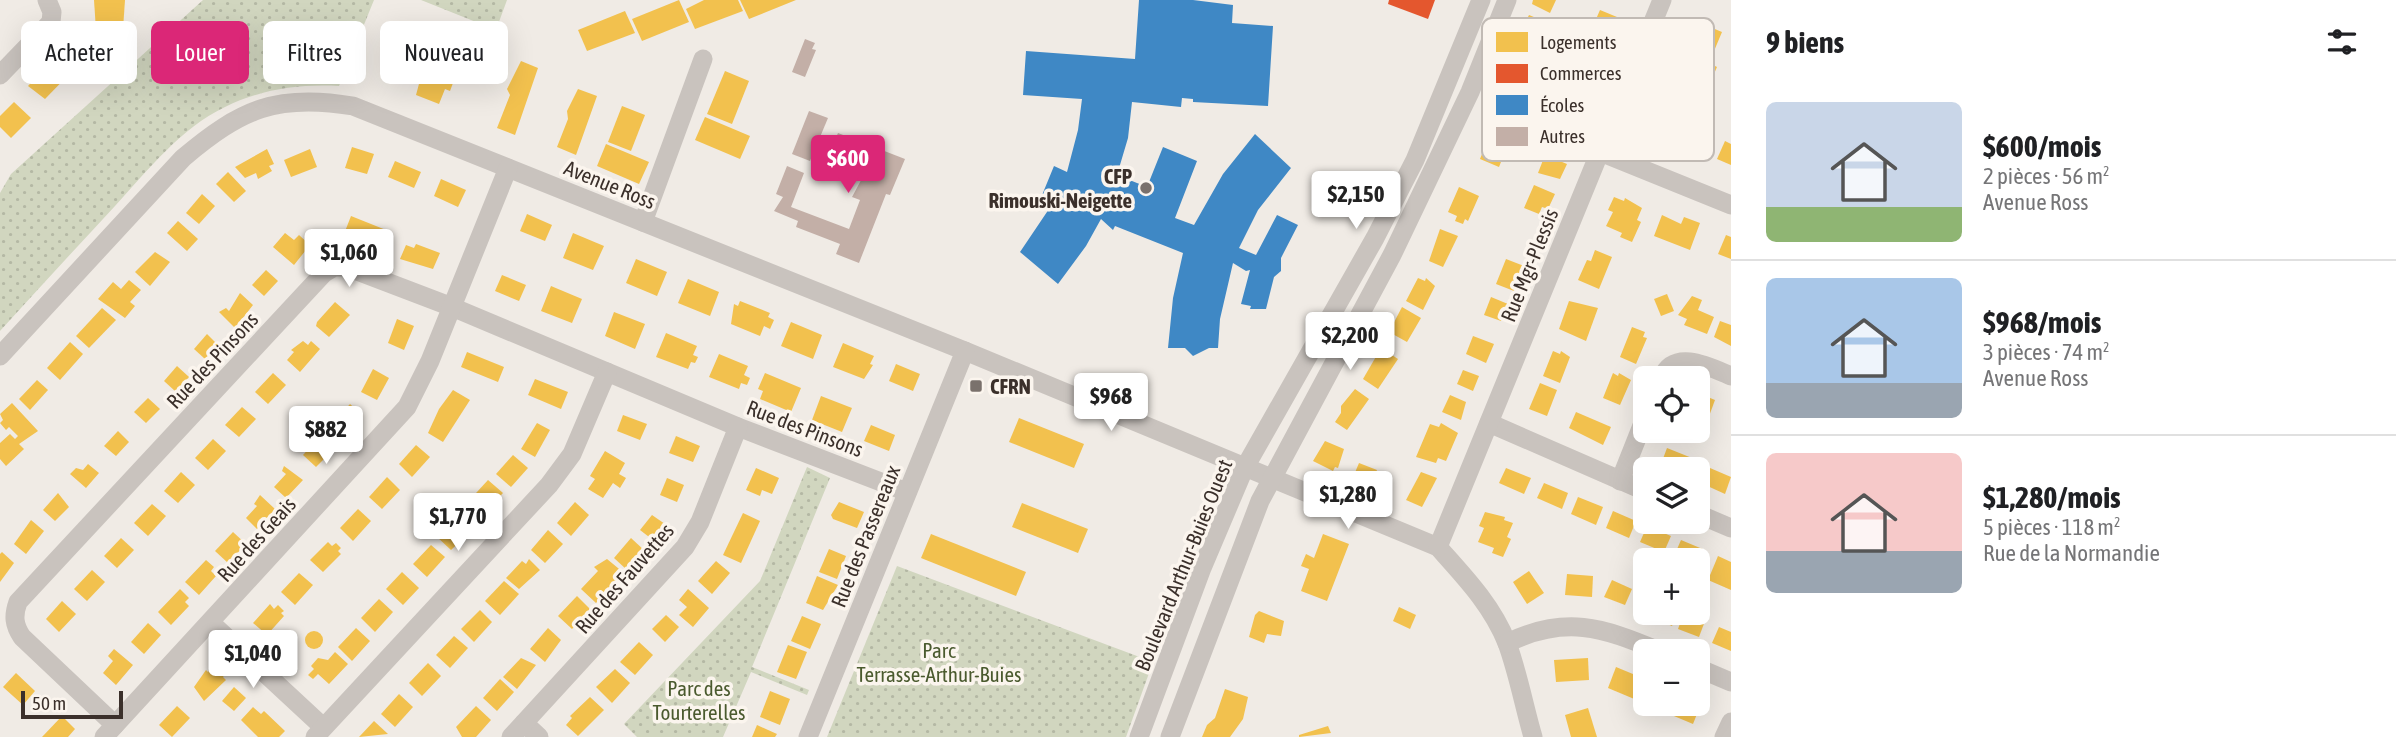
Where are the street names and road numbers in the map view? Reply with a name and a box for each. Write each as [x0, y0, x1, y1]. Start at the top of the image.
street label: Avenue Ross [561, 155, 659, 213]
street label: Rue Mgr-Plessis [1495, 205, 1563, 325]
street label: Rue des Pinsons [161, 307, 263, 413]
street label: Rue des Pinsons [743, 395, 867, 461]
street label: Boulevard Arthur-Buies Ouest [1130, 456, 1236, 674]
street label: Rue des Passereaux [826, 461, 905, 610]
street label: Rue des Geais [212, 492, 300, 586]
street label: Rue des Fauvettes [570, 518, 678, 638]

